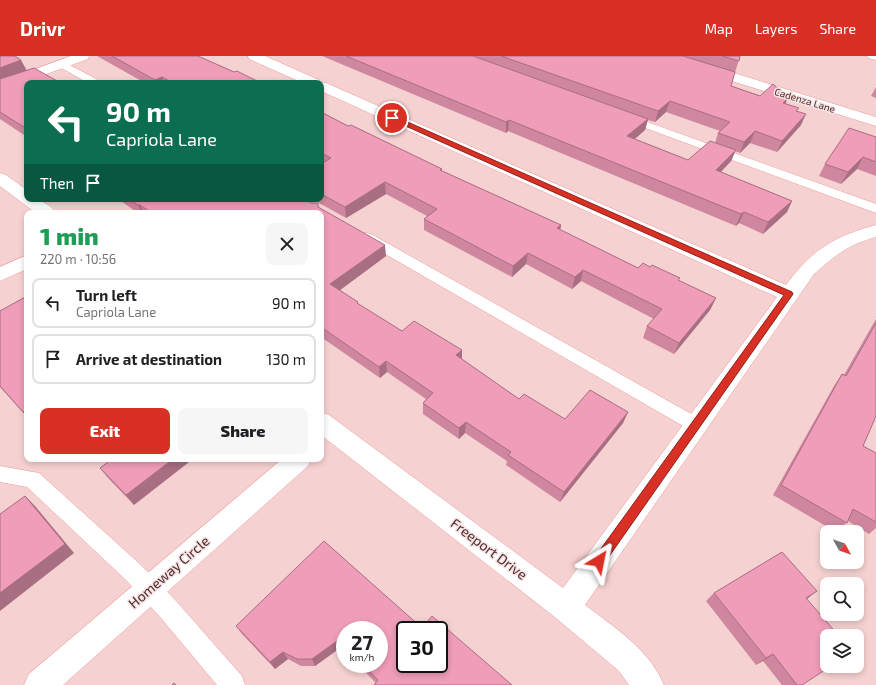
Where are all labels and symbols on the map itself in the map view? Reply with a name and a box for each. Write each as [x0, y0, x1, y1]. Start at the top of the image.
street label: Cadenza Lane [773, 85, 837, 115]
pin [375, 101, 409, 135]
street label: Freeport Drive [448, 514, 531, 583]
north arrow [820, 525, 864, 569]
street label: Homeway Circle [125, 532, 213, 611]
position arrow [578, 540, 620, 582]
speed limit sign: 30 [396, 621, 448, 673]

